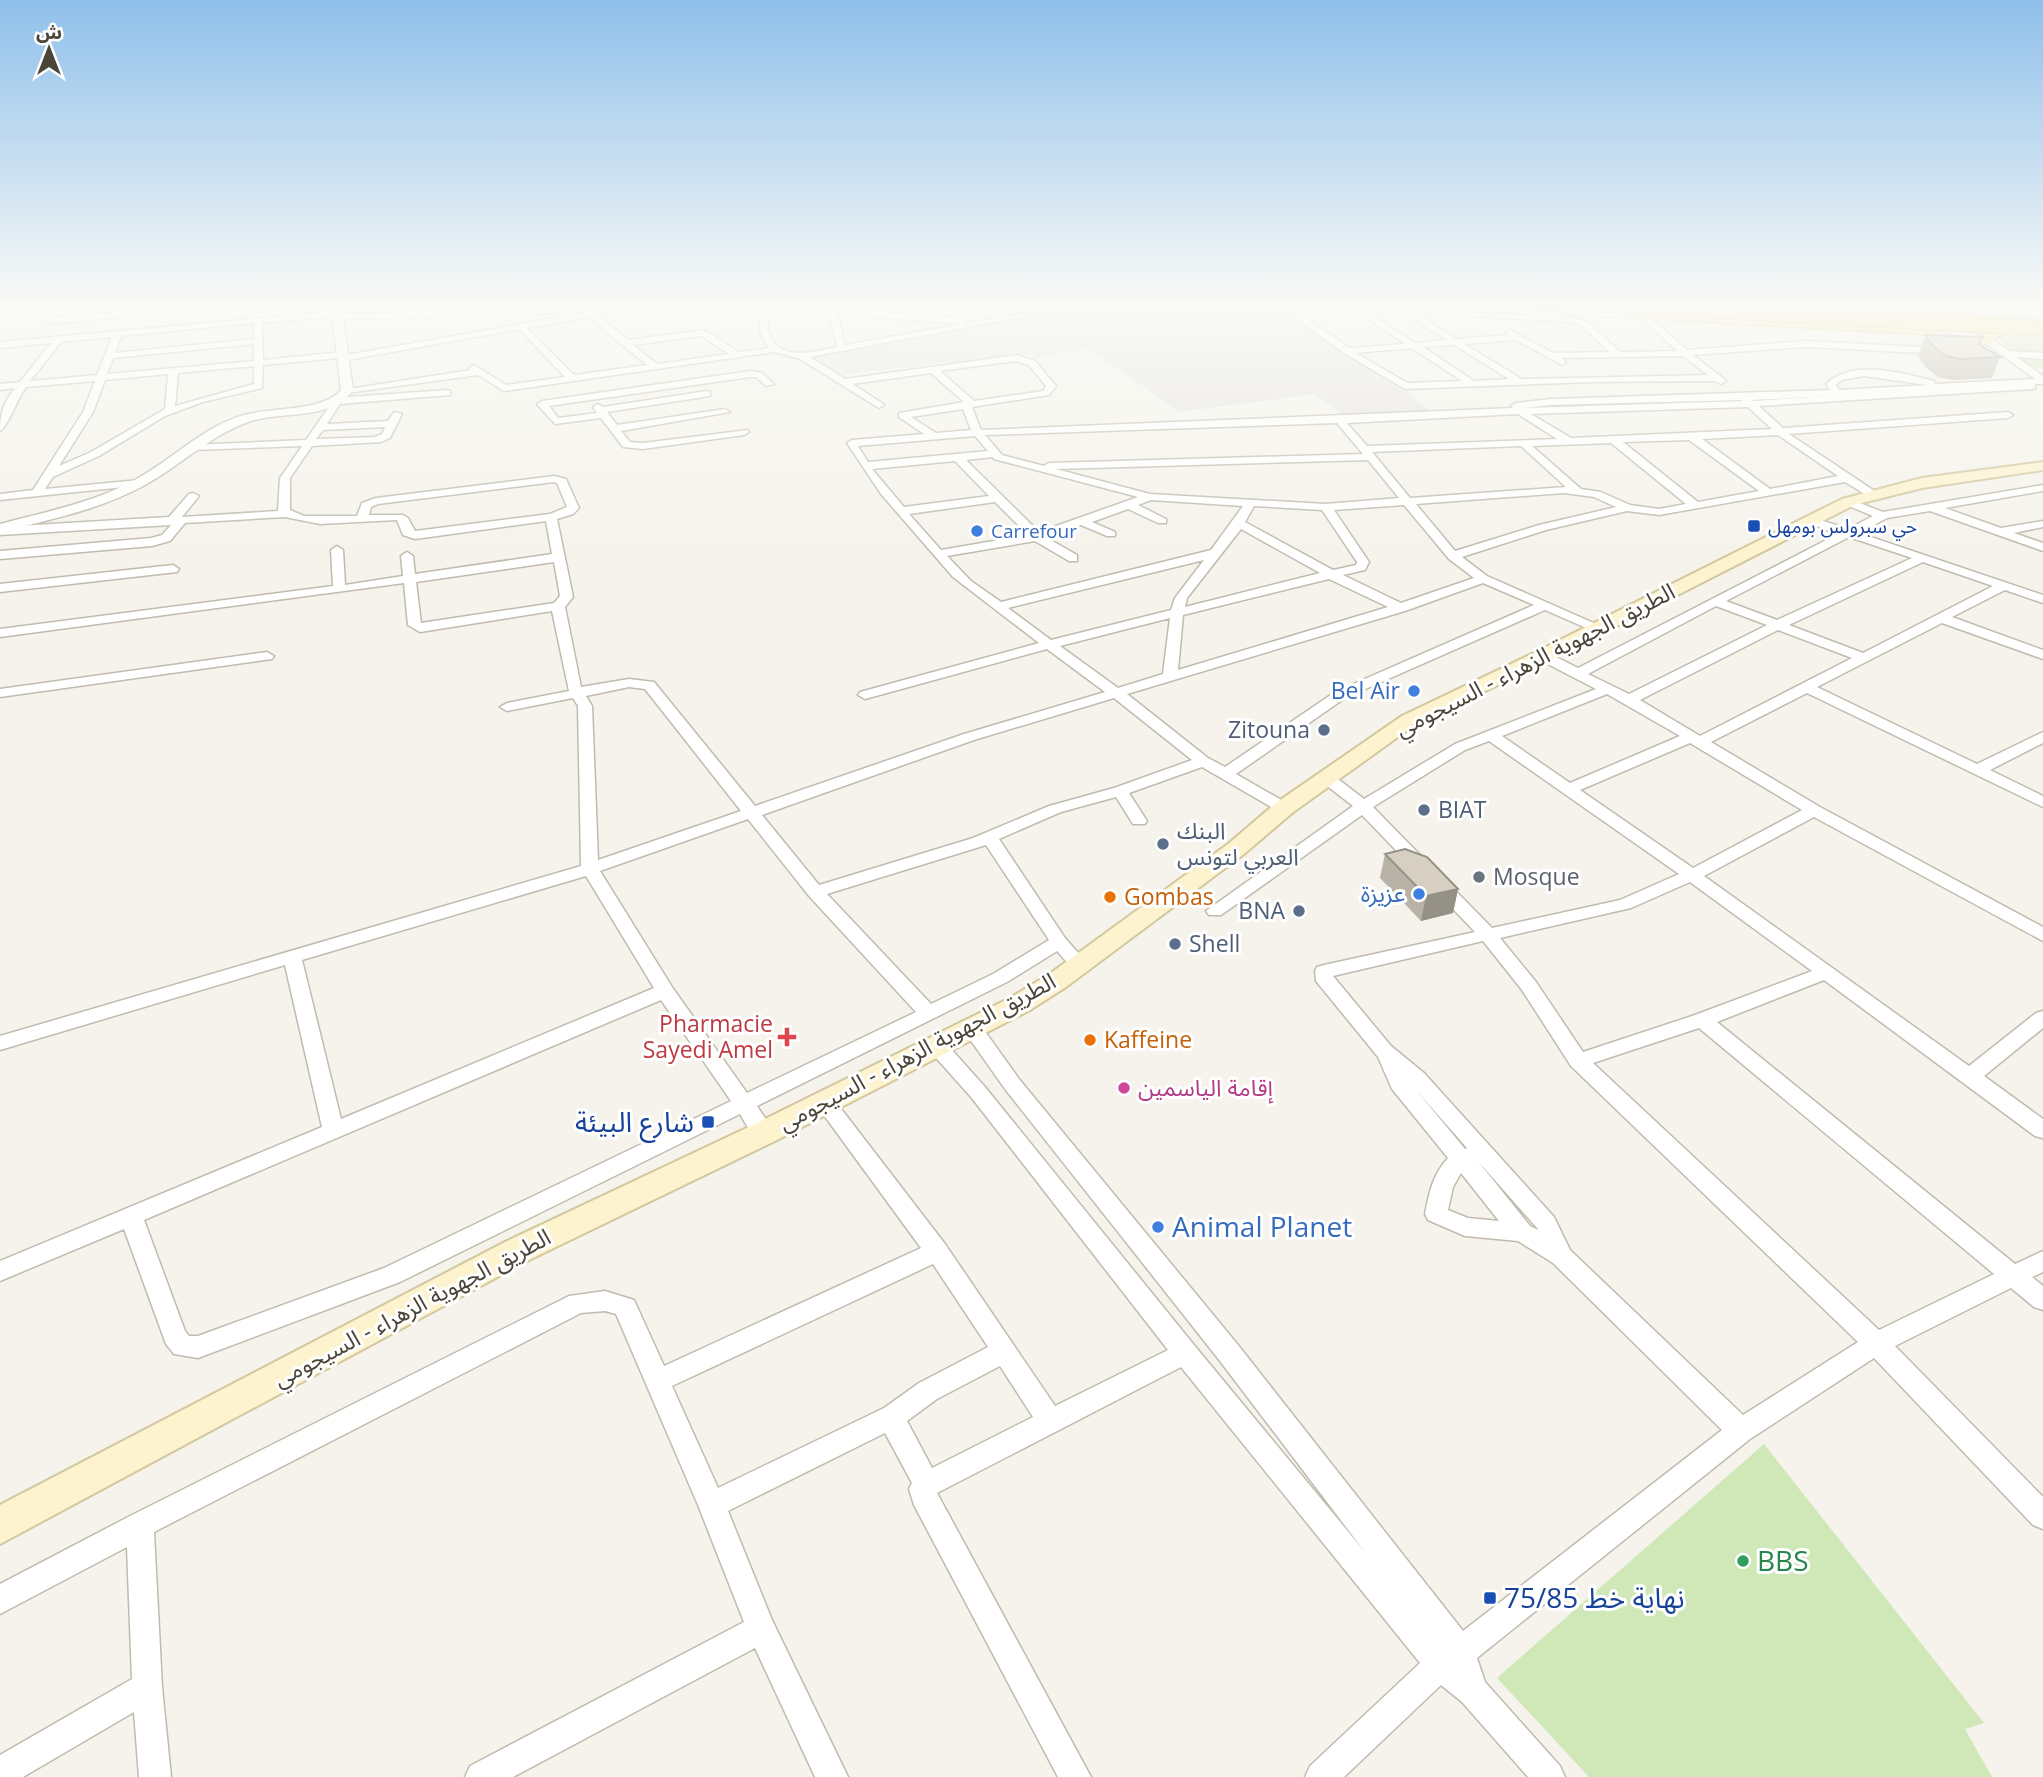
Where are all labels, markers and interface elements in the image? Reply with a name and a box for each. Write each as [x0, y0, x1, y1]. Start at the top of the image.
north arrow [14, 14, 84, 84]
text: ش [36, 19, 62, 45]
place label: حي سبرولس بومهل [1768, 513, 1917, 541]
place label: Carrefour [991, 518, 1077, 544]
marker: حي سبرولس بومهل [1746, 518, 1762, 534]
marker: Carrefour [969, 523, 985, 539]
street label: الطريق الجهوية الزهراء - السيجومي [1389, 574, 1681, 746]
place label: Bel Air [1331, 674, 1401, 706]
marker: Bel Air [1406, 683, 1422, 699]
place label: Zitouna [1228, 713, 1310, 745]
marker: Zitouna [1316, 722, 1332, 738]
place label: BIAT [1438, 793, 1487, 825]
marker: BIAT [1416, 802, 1432, 818]
place label: البنك العربي لتونس [1177, 814, 1299, 874]
marker: البنك العربي لتونس [1155, 836, 1171, 852]
place label: Mosque [1493, 860, 1580, 892]
marker: Mosque [1471, 869, 1487, 885]
place label: عزيزة [1361, 877, 1405, 909]
place label: Gombas [1124, 880, 1214, 912]
marker: عزيزة [1411, 886, 1427, 902]
marker: Gombas [1102, 889, 1118, 905]
place label: BNA [1238, 894, 1285, 926]
marker: BNA [1291, 903, 1307, 919]
place label: Shell [1189, 927, 1240, 959]
marker: Shell [1167, 936, 1183, 952]
street label: الطريق الجهوية الزهراء - السيجومي [772, 964, 1062, 1140]
place label: Pharmacie Sayedi Amel [643, 1007, 773, 1065]
place label: Kaffeine [1104, 1023, 1192, 1055]
marker: Pharmacie Sayedi Amel [779, 1029, 795, 1045]
marker: Kaffeine [1082, 1032, 1098, 1048]
place label: إقامة الياسمين [1138, 1071, 1274, 1104]
marker: إقامة الياسمين [1116, 1080, 1132, 1096]
place label: شارع البيئة [575, 1102, 694, 1143]
marker: شارع البيئة [700, 1114, 716, 1130]
place label: Animal Planet [1172, 1207, 1352, 1245]
marker: Animal Planet [1150, 1219, 1166, 1235]
street label: الطريق الجهوية الزهراء - السيجومي [267, 1220, 557, 1396]
place label: BBS [1757, 1541, 1809, 1579]
marker: BBS [1735, 1553, 1751, 1569]
place label: نهاية خط 75/85 [1504, 1578, 1684, 1616]
marker: نهاية خط 75/85 [1482, 1590, 1498, 1606]

